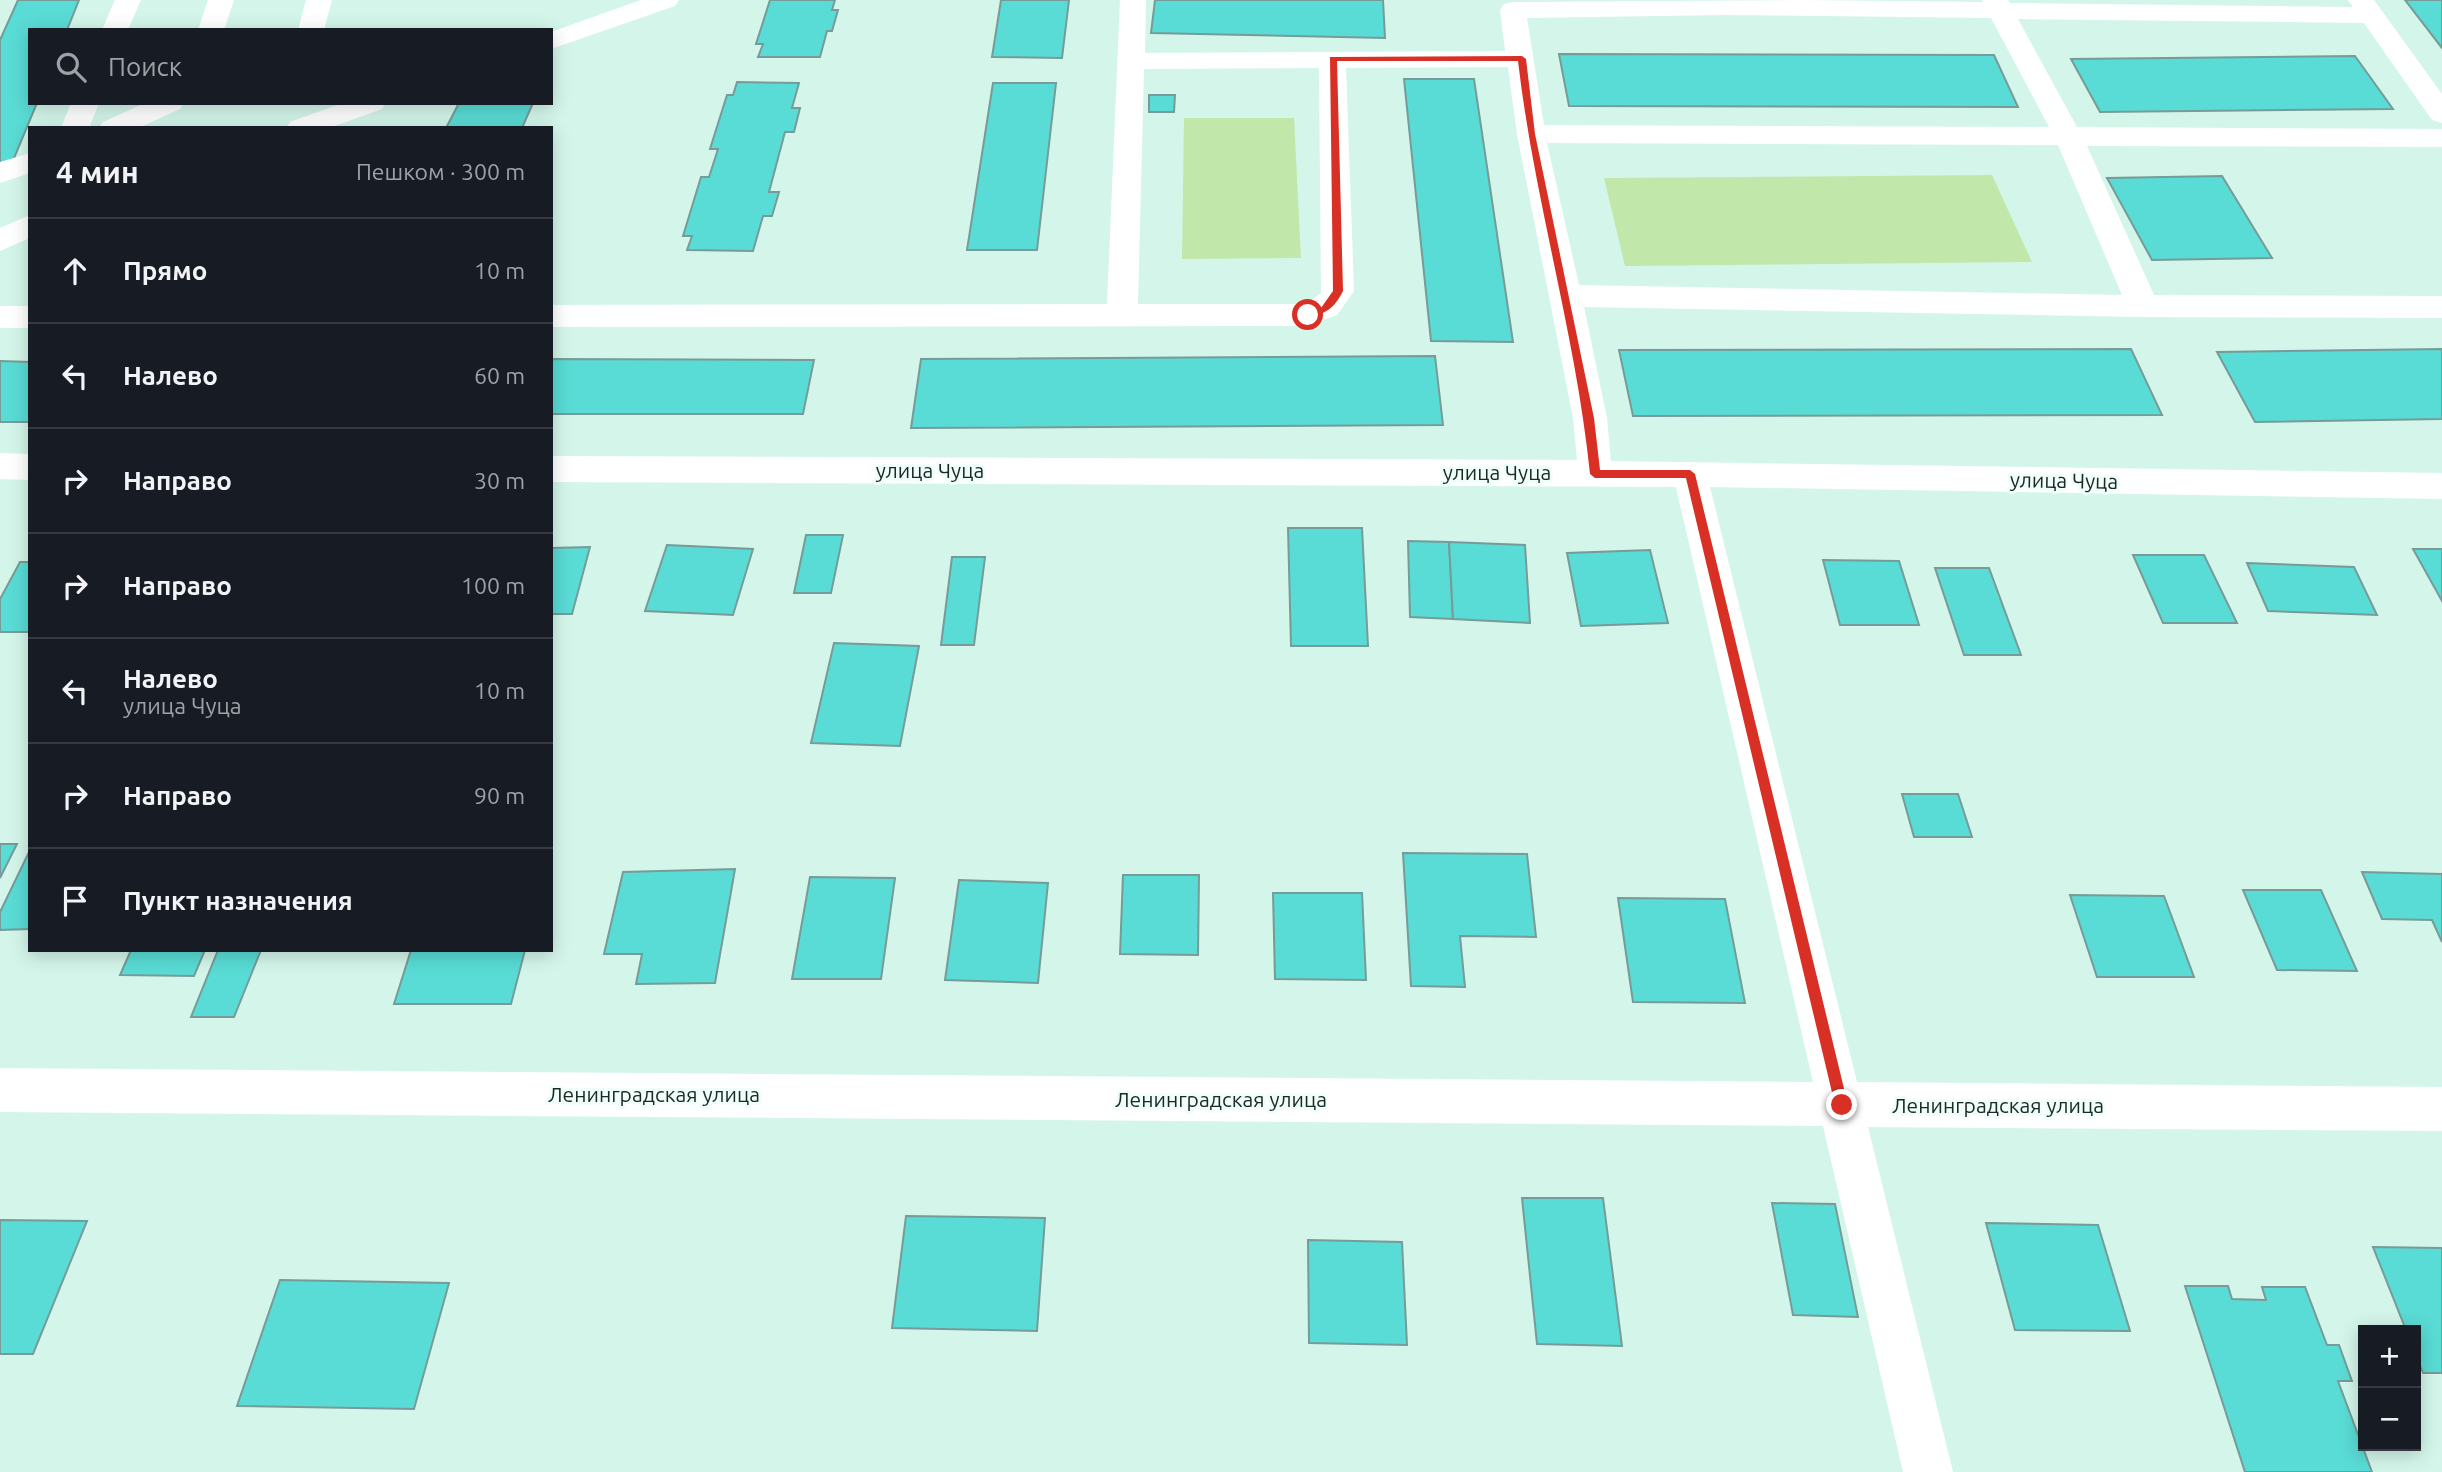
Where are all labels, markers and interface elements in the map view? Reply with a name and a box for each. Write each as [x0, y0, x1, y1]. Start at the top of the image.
search box [28, 28, 553, 105]
icon: search [52, 48, 90, 86]
text: Поиск [108, 52, 182, 81]
text: 4 мин [56, 155, 139, 189]
text: Пешком · 300 m [356, 159, 525, 184]
icon: ahead [56, 252, 94, 290]
text: Прямо [123, 256, 207, 285]
text: 10 m [474, 258, 525, 283]
route start [1292, 299, 1323, 330]
icon: left [56, 357, 94, 395]
text: Налево [123, 361, 218, 390]
text: 60 m [474, 363, 525, 388]
street label: улица Чуца [876, 458, 984, 482]
street label: улица Чуца [1443, 460, 1551, 484]
icon: right [56, 462, 94, 500]
text: Направо [123, 466, 232, 495]
street label: улица Чуца [2010, 467, 2118, 493]
text: 30 m [474, 468, 525, 493]
icon: right [56, 567, 94, 605]
text: Направо [123, 571, 232, 600]
text: 100 m [461, 573, 525, 598]
text: Налево [123, 664, 218, 693]
icon: left [56, 672, 94, 710]
text: 10 m [474, 678, 525, 703]
text: улица Чуца [123, 693, 242, 718]
icon: right [56, 777, 94, 815]
text: Направо [123, 781, 232, 810]
text: 90 m [474, 783, 525, 808]
icon: arrive [56, 882, 94, 920]
text: Пункт назначения [123, 886, 353, 915]
street label: Ленинградская улица [548, 1082, 760, 1106]
street label: Ленинградская улица [1115, 1087, 1327, 1111]
route end [1826, 1089, 1857, 1120]
street label: Ленинградская улица [1892, 1093, 2104, 1117]
map controls [2358, 1325, 2421, 1451]
button: + [2358, 1325, 2421, 1388]
button: − [2358, 1388, 2421, 1451]

